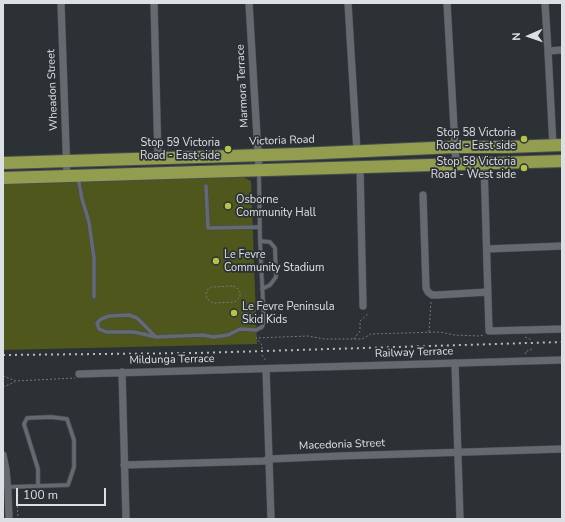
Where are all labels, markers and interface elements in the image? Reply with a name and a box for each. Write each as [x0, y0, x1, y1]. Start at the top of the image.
north arrow [509, 16, 549, 56]
text: N [509, 32, 524, 41]
street label: Marmora Terrace [234, 44, 252, 128]
street label: Wheadon Street [45, 49, 61, 131]
place label: Stop 58 Victoria Road - East side [436, 126, 516, 152]
street label: Victoria Road [249, 133, 315, 149]
marker: Stop 58 Victoria Road - East side [519, 134, 529, 144]
place label: Stop 59 Victoria Road - East side [140, 136, 220, 162]
marker: Stop 59 Victoria Road - East side [223, 144, 233, 154]
place label: Stop 58 Victoria Road - West side [431, 155, 516, 181]
marker: Stop 58 Victoria Road - West side [519, 163, 529, 173]
place label: Osborne Community Hall [236, 193, 316, 219]
marker: Osborne Community Hall [223, 201, 233, 211]
place label: Le Fevre Community Stadium [224, 248, 324, 274]
marker: Le Fevre Community Stadium [211, 256, 221, 266]
place label: Le Fevre Peninsula Skid Kids [242, 300, 335, 326]
marker: Le Fevre Peninsula Skid Kids [229, 308, 239, 318]
street label: Railway Terrace [375, 345, 453, 361]
street label: Mildunga Terrace [129, 353, 215, 367]
street label: Macedonia Street [299, 437, 385, 453]
scale bar [18, 480, 108, 506]
text: 100 m [23, 487, 58, 503]

